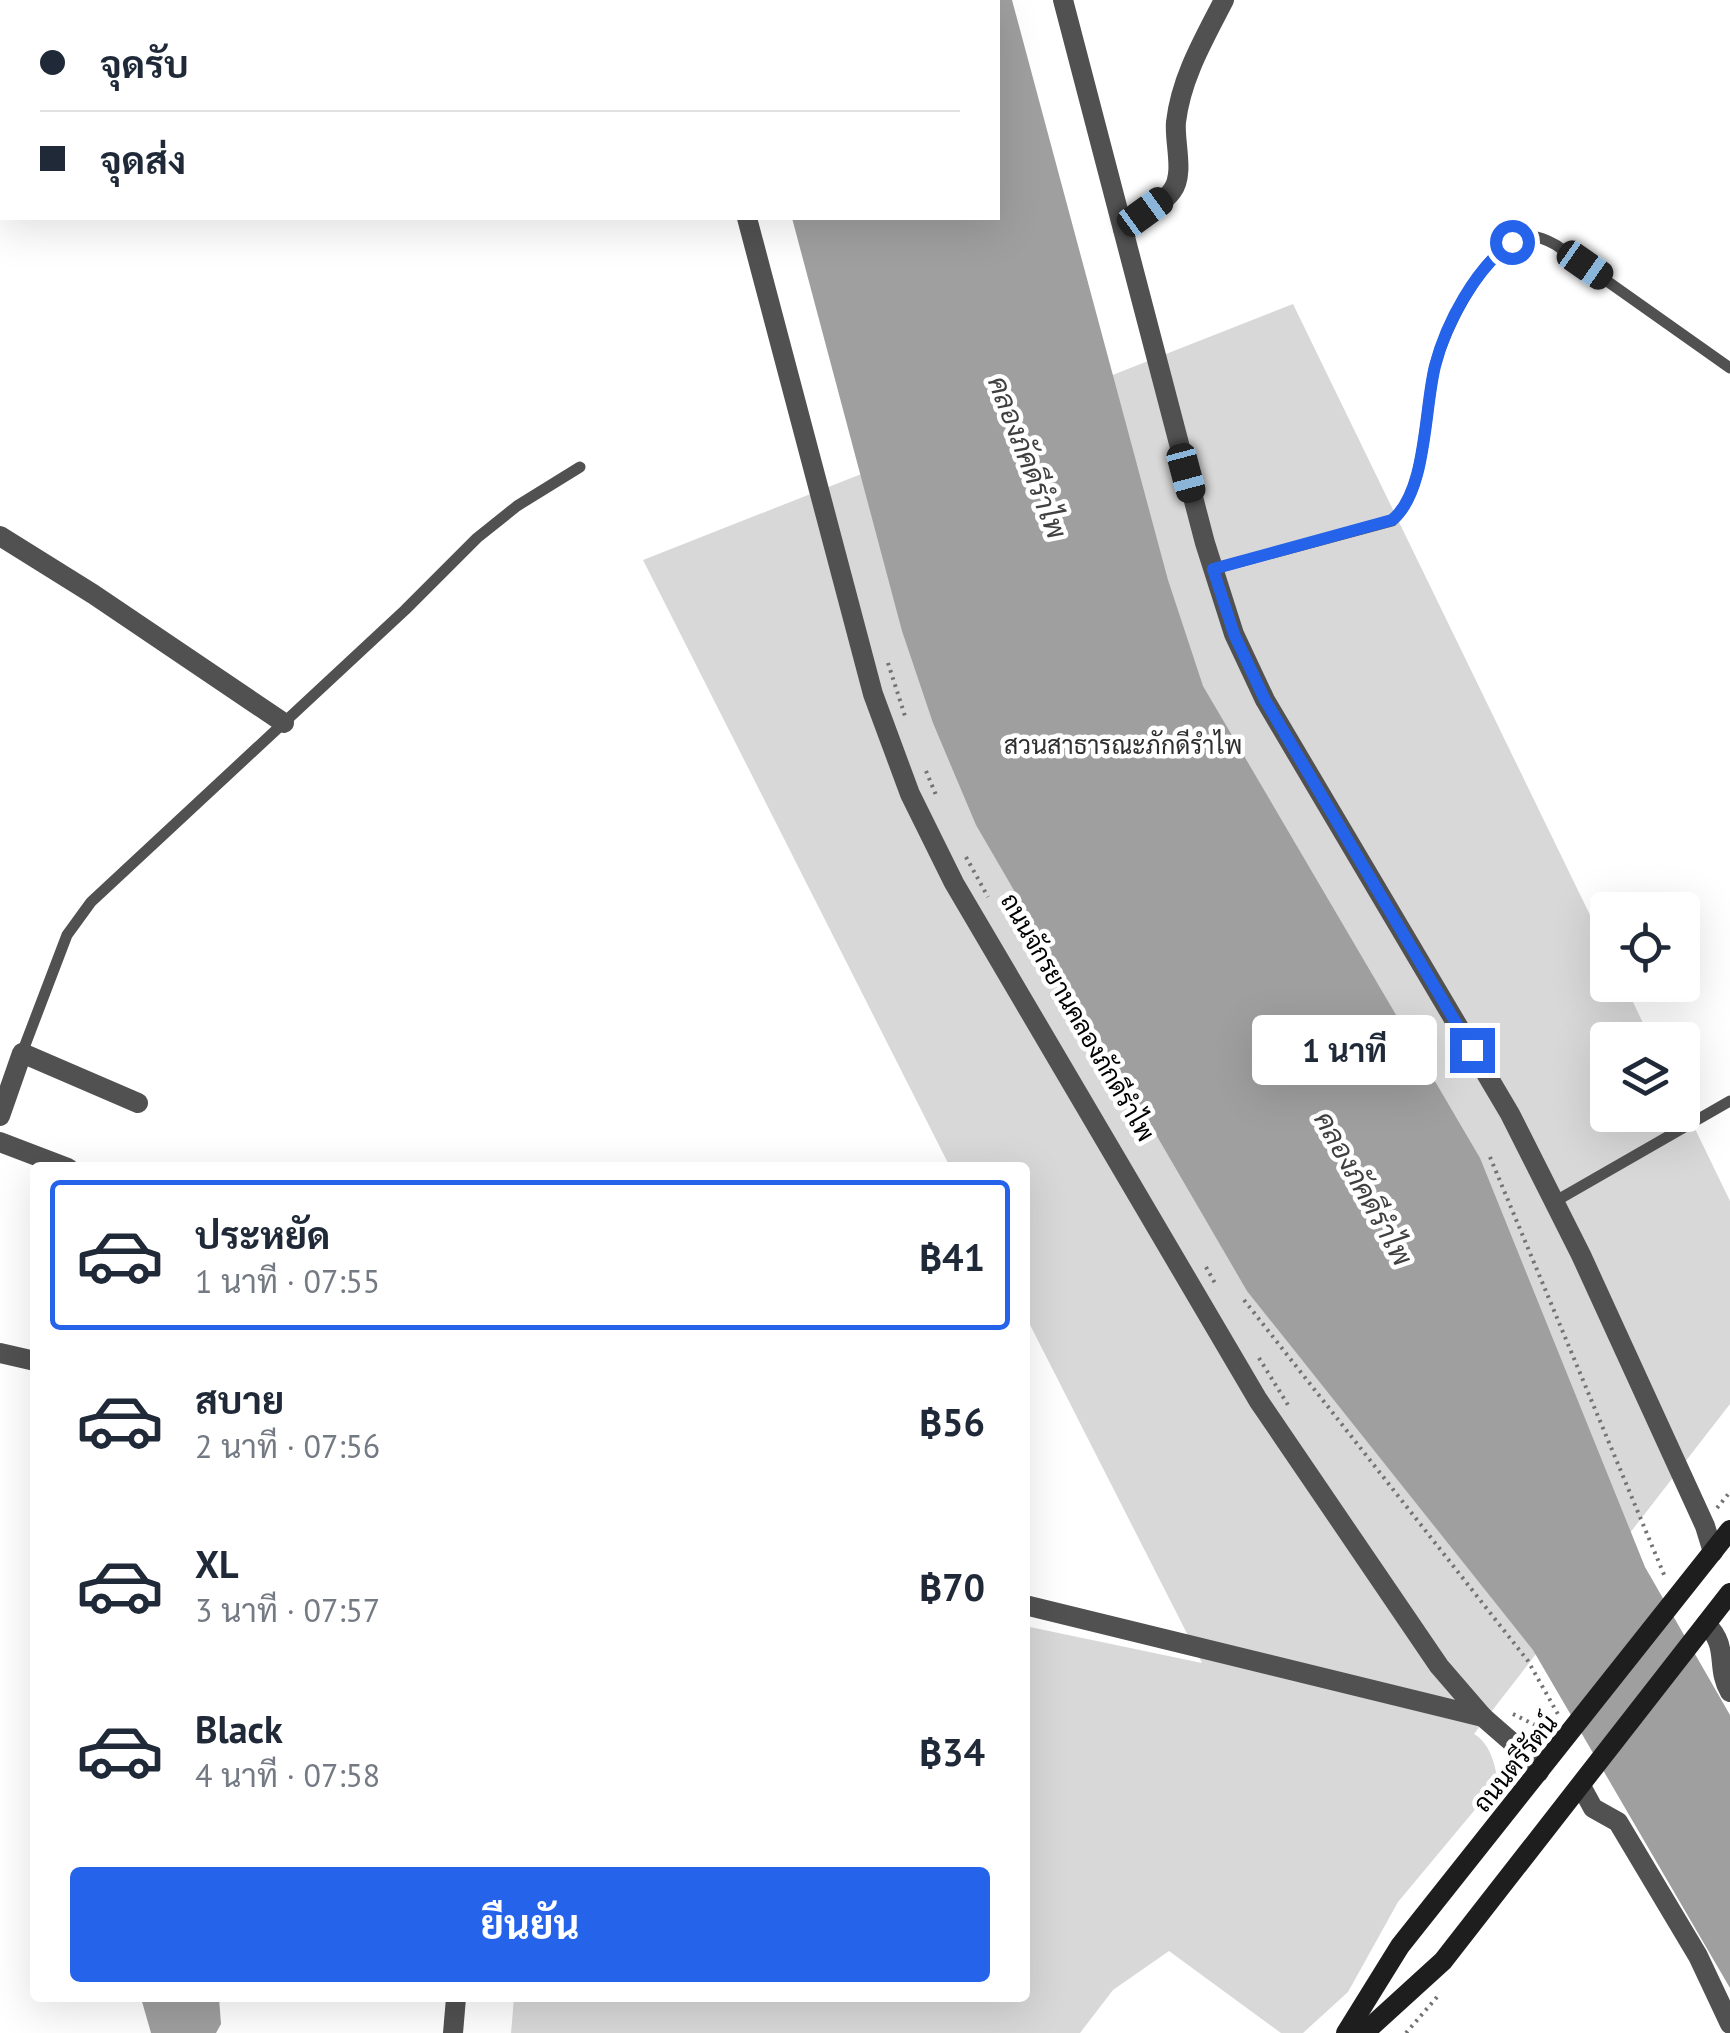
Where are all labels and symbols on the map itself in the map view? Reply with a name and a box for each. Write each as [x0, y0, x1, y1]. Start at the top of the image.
car [1112, 182, 1178, 242]
route start [1490, 220, 1535, 265]
car [1552, 236, 1618, 294]
water label: คลองภัคดีรำไพ [980, 370, 1076, 544]
car [1164, 440, 1208, 506]
park label: สวนสาธารณะภักดีรำไพ [1004, 729, 1242, 761]
street label: ถนนจักรยานคลองภักดีรำไพ [994, 887, 1162, 1147]
callout: 1 นาที [1252, 1015, 1437, 1085]
route end [1450, 1028, 1495, 1073]
water label: คลองภัคดีรำไพ [1306, 1104, 1422, 1272]
street label: ถนนตรีรัตน์ [1465, 1707, 1564, 1818]

